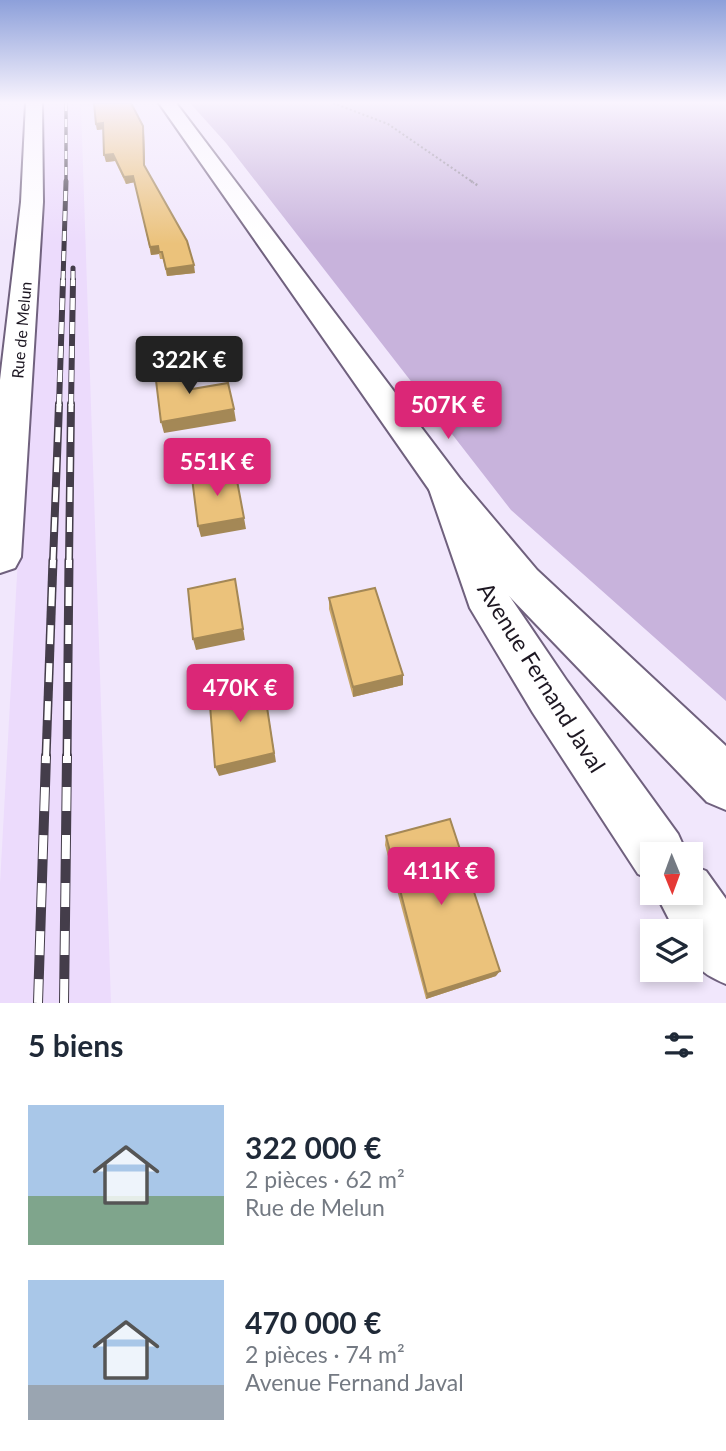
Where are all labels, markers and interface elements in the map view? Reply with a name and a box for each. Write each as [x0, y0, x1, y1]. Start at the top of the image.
street label: Rue de Melun [7, 281, 35, 379]
pin: 322K € [132, 336, 246, 396]
text: 322K € [152, 345, 226, 373]
pin: 507K € [391, 382, 505, 441]
text: 507K € [411, 390, 485, 418]
pin: 551K € [160, 438, 274, 498]
text: 551K € [180, 447, 254, 475]
street label: Avenue Fernand Javal [472, 577, 612, 777]
pin: 470K € [183, 664, 297, 724]
text: 470K € [203, 673, 277, 701]
north arrow [640, 842, 704, 905]
map controls [640, 842, 703, 982]
pin: 411K € [384, 848, 498, 907]
text: 411K € [404, 856, 478, 884]
button: layers [640, 919, 703, 982]
icon: filters [660, 1026, 698, 1064]
text: 5 biens [28, 1027, 123, 1063]
text: 322 000 € [245, 1129, 381, 1165]
icon: home [84, 1133, 168, 1217]
text: 2 pièces · 62 m² [245, 1165, 405, 1193]
text: Rue de Melun [245, 1193, 385, 1221]
text: 470 000 € [245, 1304, 381, 1340]
icon: home [84, 1308, 168, 1392]
text: 2 pièces · 74 m² [245, 1340, 405, 1368]
text: Avenue Fernand Javal [245, 1368, 464, 1396]

